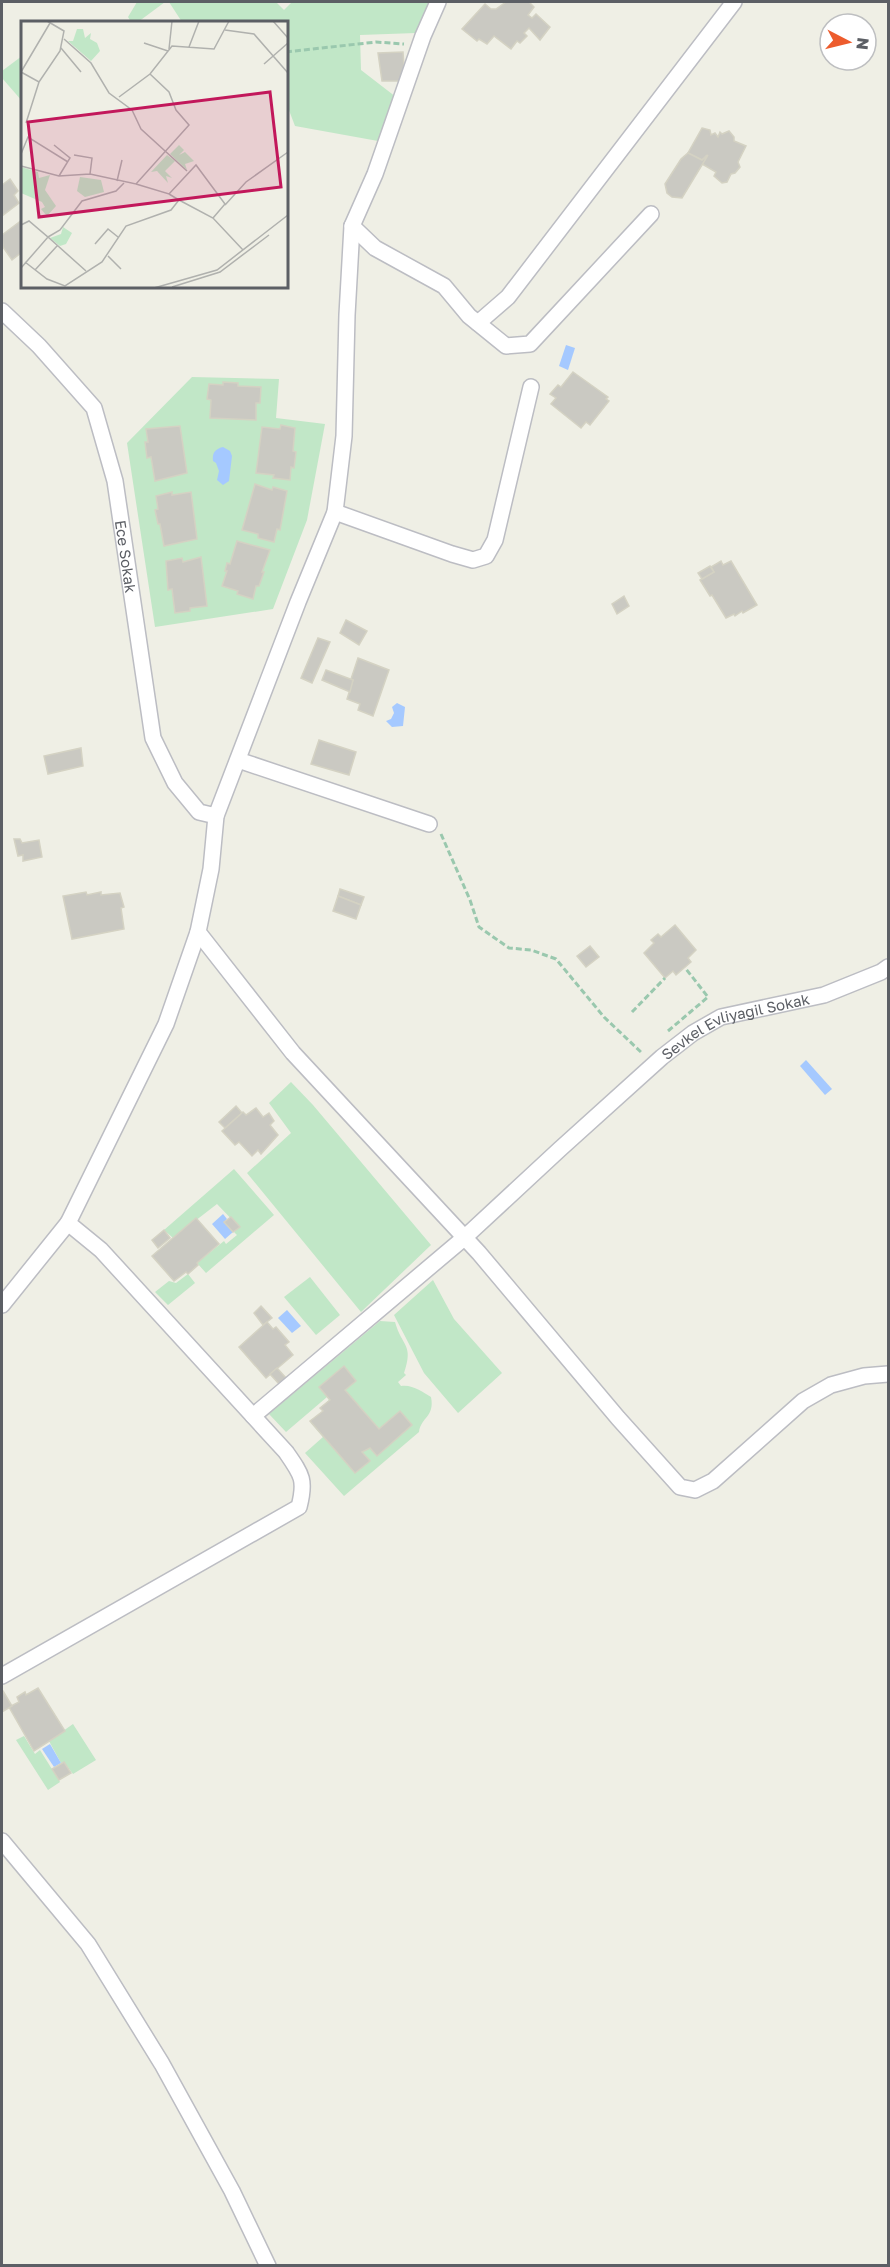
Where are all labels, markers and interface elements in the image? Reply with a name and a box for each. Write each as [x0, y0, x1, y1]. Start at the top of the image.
north arrow [818, 12, 878, 72]
inset map [21, 21, 288, 288]
text: N [852, 37, 874, 51]
street label: Ece Sokak [112, 519, 141, 595]
street label: Sevkel Evliyagil Sokak [658, 989, 812, 1063]

